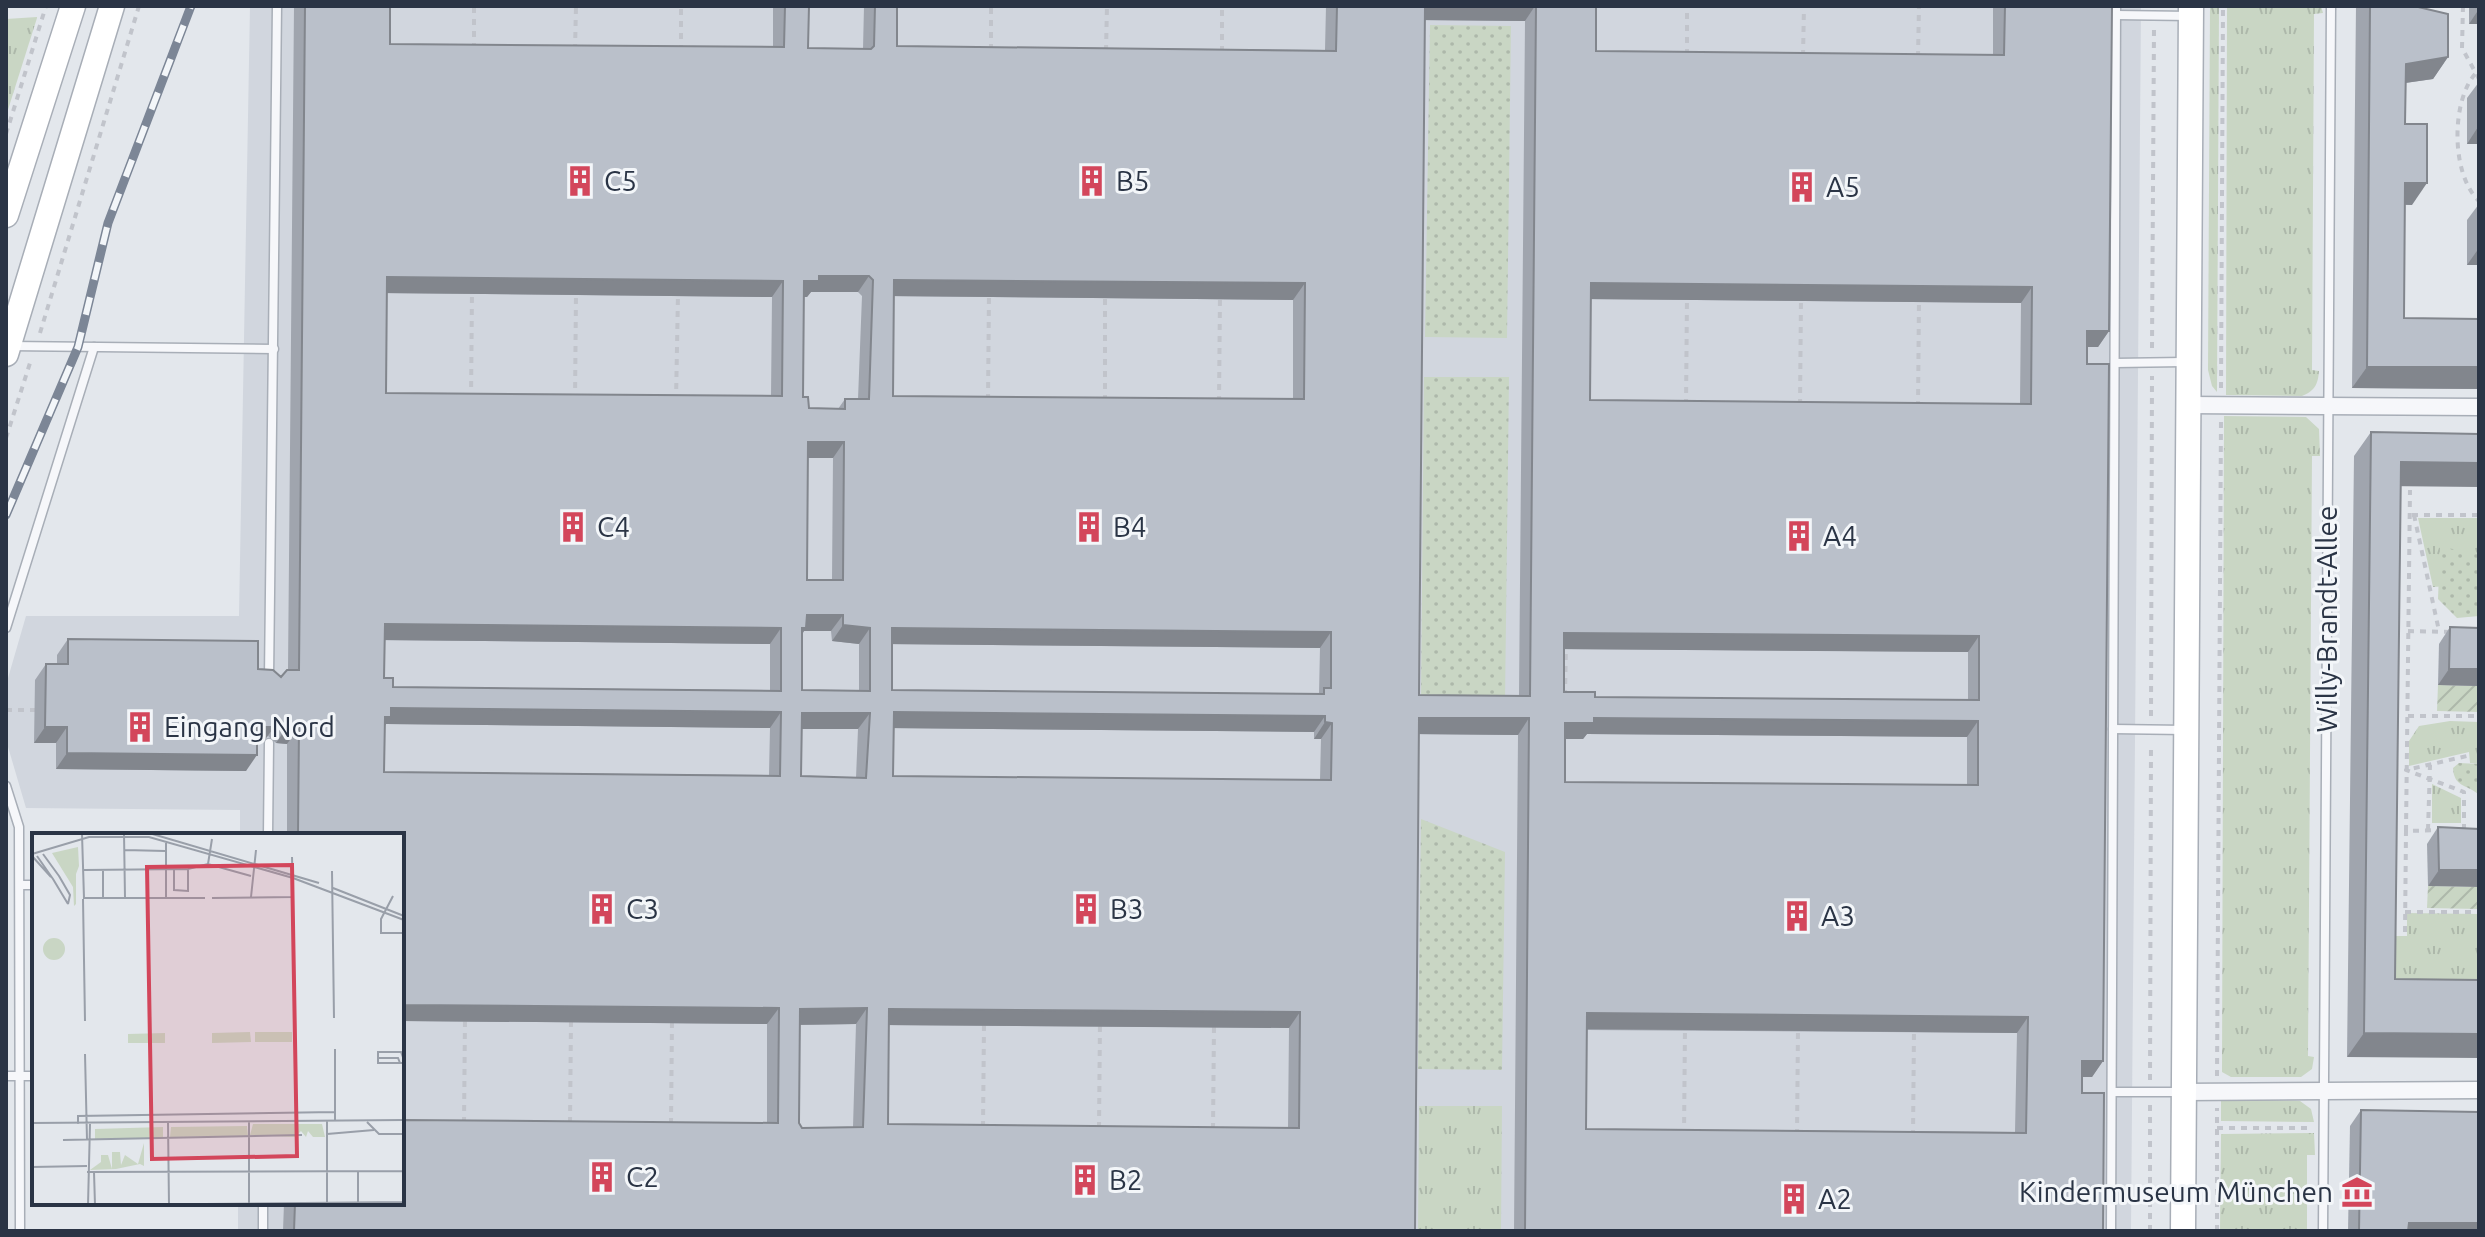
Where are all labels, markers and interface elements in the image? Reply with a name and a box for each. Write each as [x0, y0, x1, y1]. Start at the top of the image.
building icon: C5 [563, 164, 597, 198]
building icon: B5 [1075, 164, 1109, 198]
place label: C5 [604, 165, 637, 196]
place label: B5 [1116, 165, 1150, 196]
building icon: A5 [1785, 170, 1819, 204]
place label: A5 [1826, 171, 1860, 202]
street label: Willy-Brandt-Allee [2311, 506, 2342, 732]
building icon: C4 [556, 510, 590, 544]
building icon: B4 [1072, 510, 1106, 544]
place label: C4 [597, 511, 630, 542]
place label: B4 [1113, 511, 1147, 542]
building icon: A4 [1782, 519, 1816, 553]
place label: A4 [1823, 520, 1857, 551]
building icon: Eingang Nord [123, 710, 157, 744]
place label: Eingang Nord [164, 711, 335, 742]
inset map [32, 833, 404, 1205]
building icon: C3 [585, 892, 619, 926]
building icon: B3 [1069, 892, 1103, 926]
place label: C3 [626, 893, 659, 924]
place label: B3 [1110, 893, 1144, 924]
building icon: A3 [1780, 899, 1814, 933]
place label: A3 [1821, 900, 1855, 931]
building icon: C2 [585, 1160, 619, 1194]
place label: C2 [626, 1161, 659, 1192]
building icon: B2 [1068, 1163, 1102, 1197]
place label: B2 [1109, 1164, 1143, 1195]
museum icon: Kindermuseum München [2340, 1175, 2374, 1209]
place label: Kindermuseum München [2019, 1176, 2333, 1207]
building icon: A2 [1777, 1182, 1811, 1216]
place label: A2 [1818, 1183, 1852, 1214]

